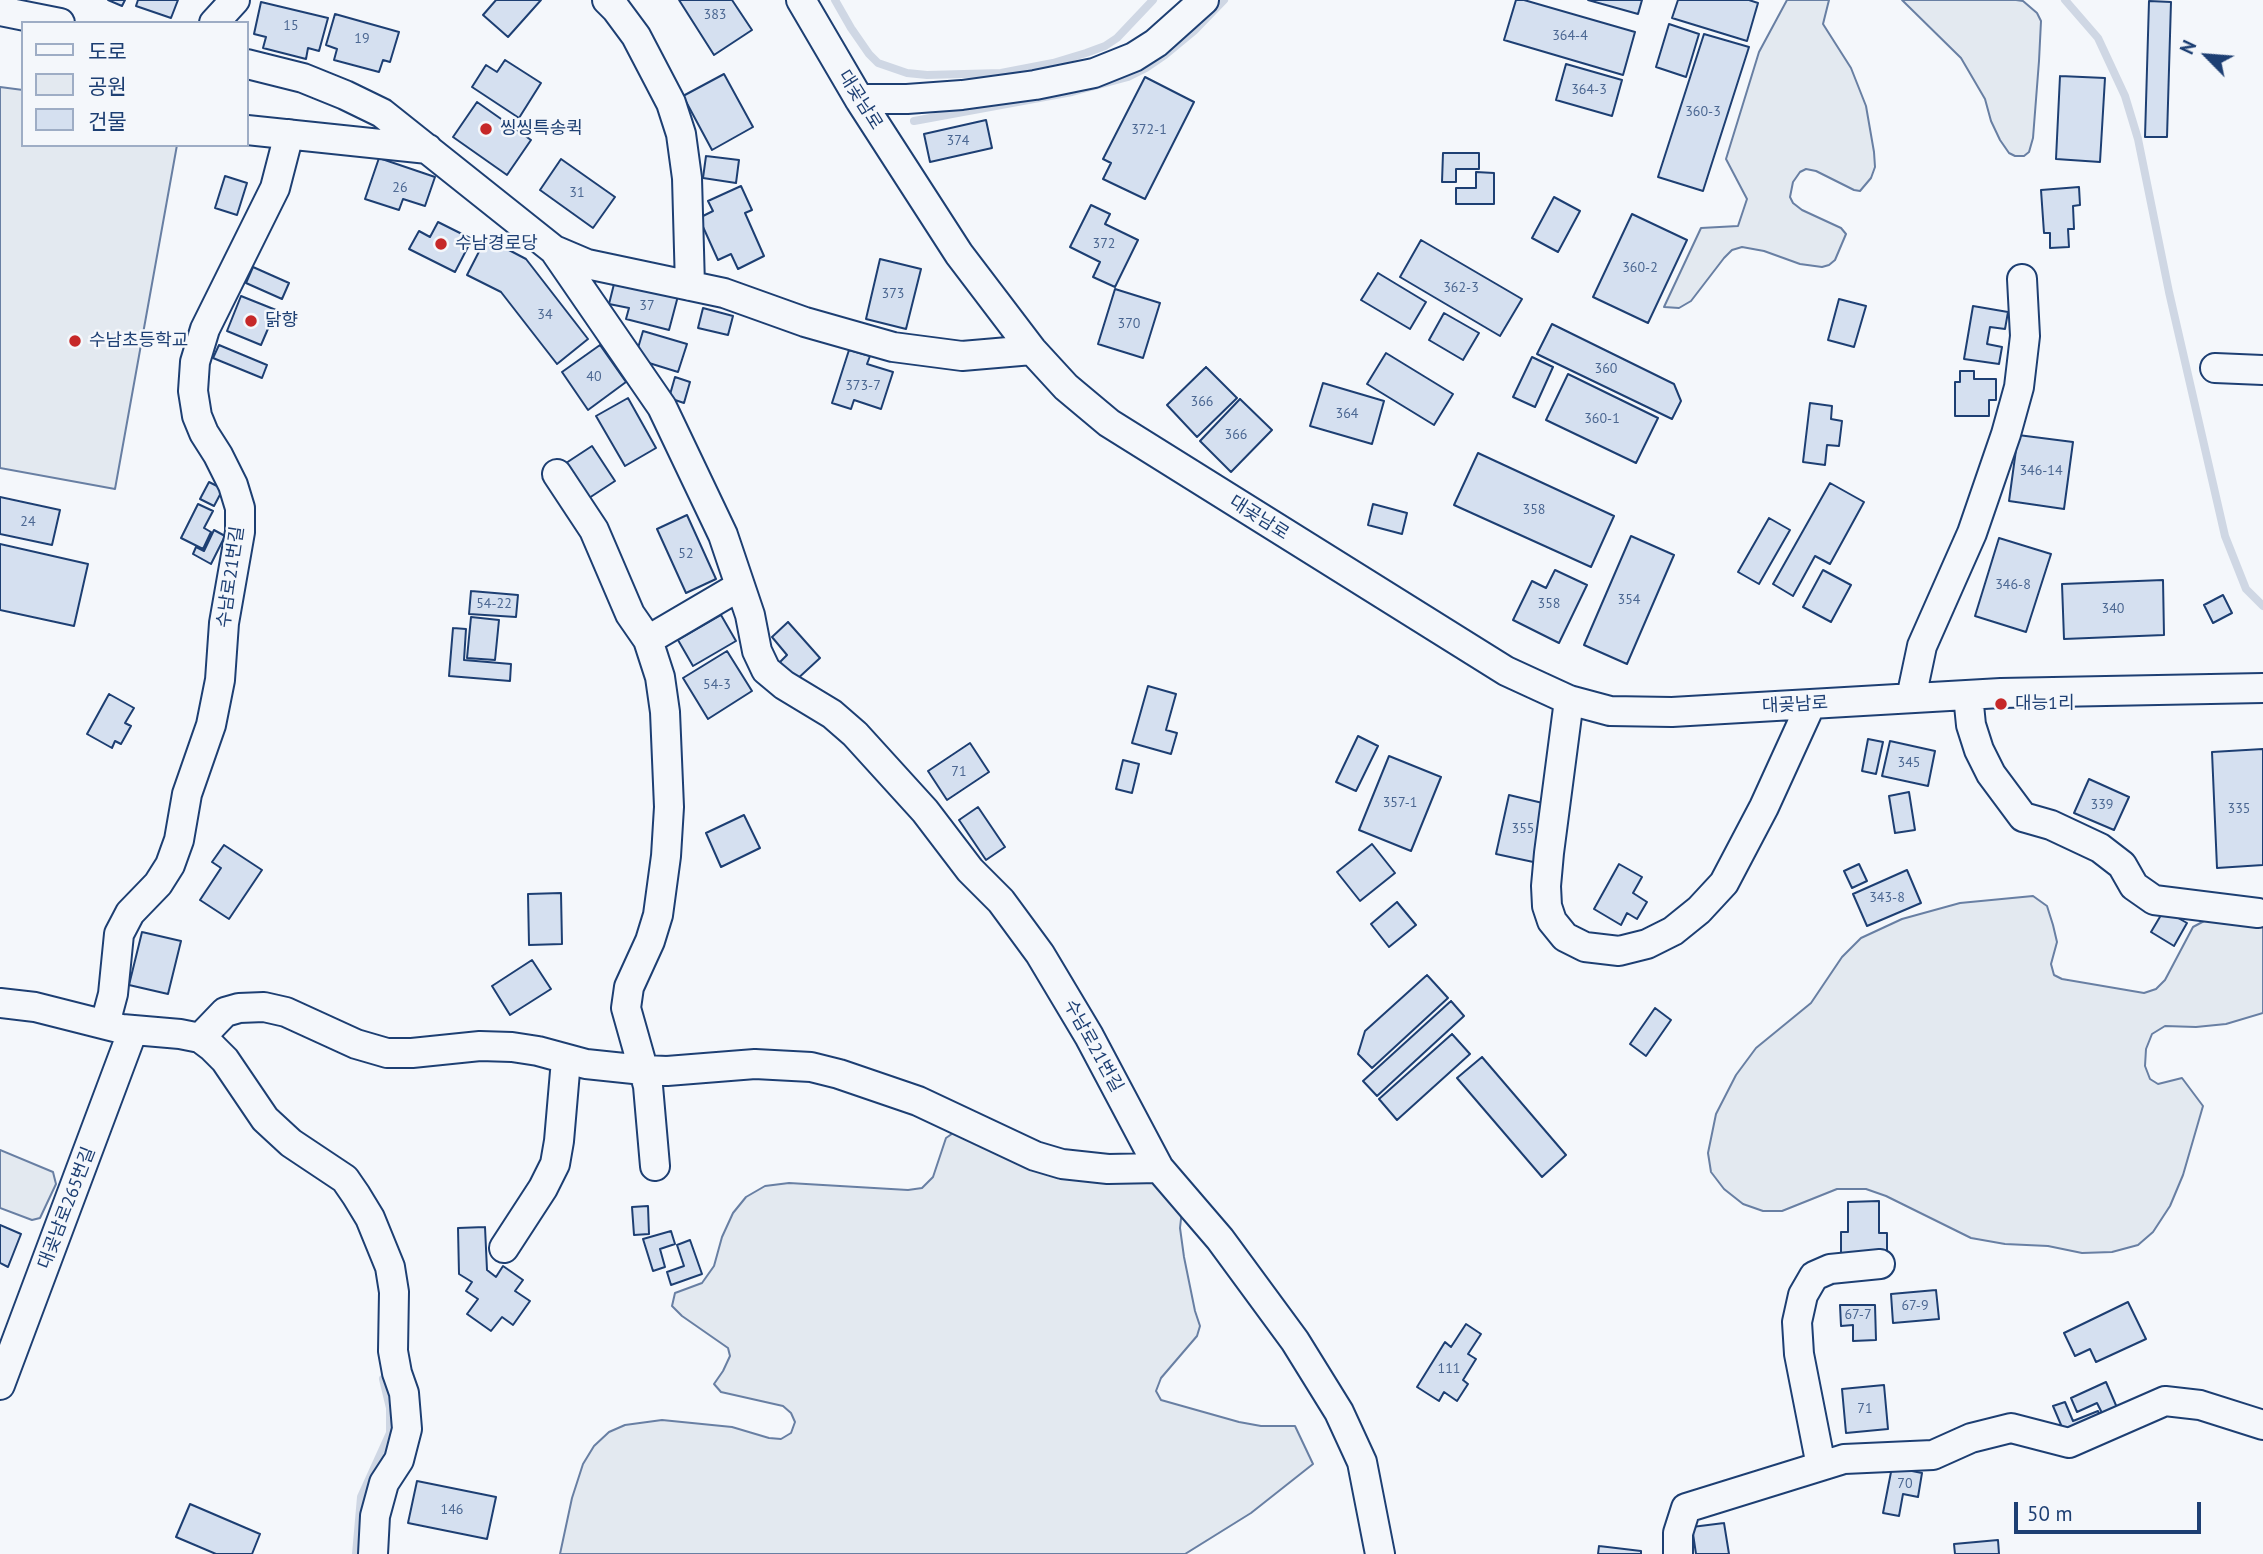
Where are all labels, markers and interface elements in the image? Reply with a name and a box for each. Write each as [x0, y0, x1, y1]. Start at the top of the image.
house number: 383 [704, 7, 726, 23]
house number: 15 [283, 18, 299, 34]
legend [21, 21, 248, 147]
north arrow [2172, 21, 2242, 91]
house number: 364-4 [1552, 28, 1588, 44]
house number: 19 [354, 31, 370, 47]
text: N [2174, 36, 2201, 58]
text: 도로 [88, 38, 127, 65]
street label: 대곶남로 [833, 66, 887, 134]
text: 공원 [88, 73, 127, 100]
house number: 364-3 [1571, 82, 1607, 98]
house number: 360-3 [1685, 104, 1721, 120]
text: 건물 [88, 108, 127, 135]
place label: 씽씽특송퀵 [500, 118, 583, 140]
marker: 씽씽특송퀵 [478, 121, 494, 137]
house number: 372-1 [1131, 122, 1167, 138]
house number: 374 [947, 133, 969, 149]
house number: 26 [392, 180, 408, 196]
house number: 31 [569, 185, 585, 201]
place label: 수남경로당 [455, 233, 538, 255]
marker: 수남경로당 [433, 236, 449, 252]
house number: 372 [1093, 236, 1115, 252]
house number: 360-2 [1622, 260, 1658, 276]
house number: 362-3 [1443, 280, 1479, 296]
house number: 373 [882, 286, 904, 302]
house number: 37 [639, 298, 655, 314]
house number: 34 [537, 307, 553, 323]
place label: 닭향 [265, 310, 298, 332]
marker: 닭향 [243, 313, 259, 329]
house number: 370 [1118, 316, 1140, 332]
place label: 수남초등학교 [89, 330, 188, 352]
marker: 수남초등학교 [67, 333, 83, 349]
house number: 360 [1595, 361, 1617, 377]
house number: 40 [586, 369, 602, 385]
house number: 373-7 [845, 378, 881, 394]
house number: 366 [1191, 394, 1213, 410]
house number: 364 [1336, 406, 1358, 422]
house number: 360-1 [1584, 411, 1620, 427]
house number: 366 [1225, 427, 1247, 443]
house number: 346-14 [2019, 463, 2063, 479]
street label: 대곶남로 [1225, 491, 1293, 545]
house number: 358 [1523, 502, 1545, 518]
house number: 24 [20, 514, 36, 530]
street label: 수남로21번길 [213, 525, 249, 629]
house number: 52 [678, 546, 694, 562]
house number: 346-8 [1995, 577, 2031, 593]
house number: 354 [1618, 592, 1640, 608]
house number: 54-22 [476, 596, 512, 612]
house number: 358 [1538, 596, 1560, 612]
house number: 340 [2102, 601, 2124, 617]
house number: 54-3 [703, 677, 731, 693]
street label: 대곶남로 [1761, 692, 1829, 718]
place label: 대능1리 [2015, 693, 2074, 715]
marker: 대능1리 [1993, 696, 2009, 712]
house number: 345 [1898, 755, 1920, 771]
house number: 71 [951, 764, 967, 780]
house number: 357-1 [1383, 795, 1417, 811]
house number: 339 [2091, 797, 2113, 813]
house number: 335 [2228, 801, 2250, 817]
house number: 355 [1512, 821, 1534, 837]
house number: 343-8 [1869, 890, 1905, 906]
street label: 수남로21번길 [1059, 996, 1127, 1096]
street label: 대곶남로265번길 [34, 1144, 100, 1272]
house number: 67-9 [1901, 1298, 1929, 1314]
house number: 67-7 [1844, 1307, 1872, 1323]
house number: 111 [1438, 1361, 1460, 1377]
house number: 71 [1857, 1401, 1873, 1417]
house number: 70 [1897, 1476, 1913, 1492]
scale bar [2018, 1488, 2205, 1532]
text: 50 m [2027, 1500, 2073, 1527]
house number: 146 [441, 1502, 463, 1518]

